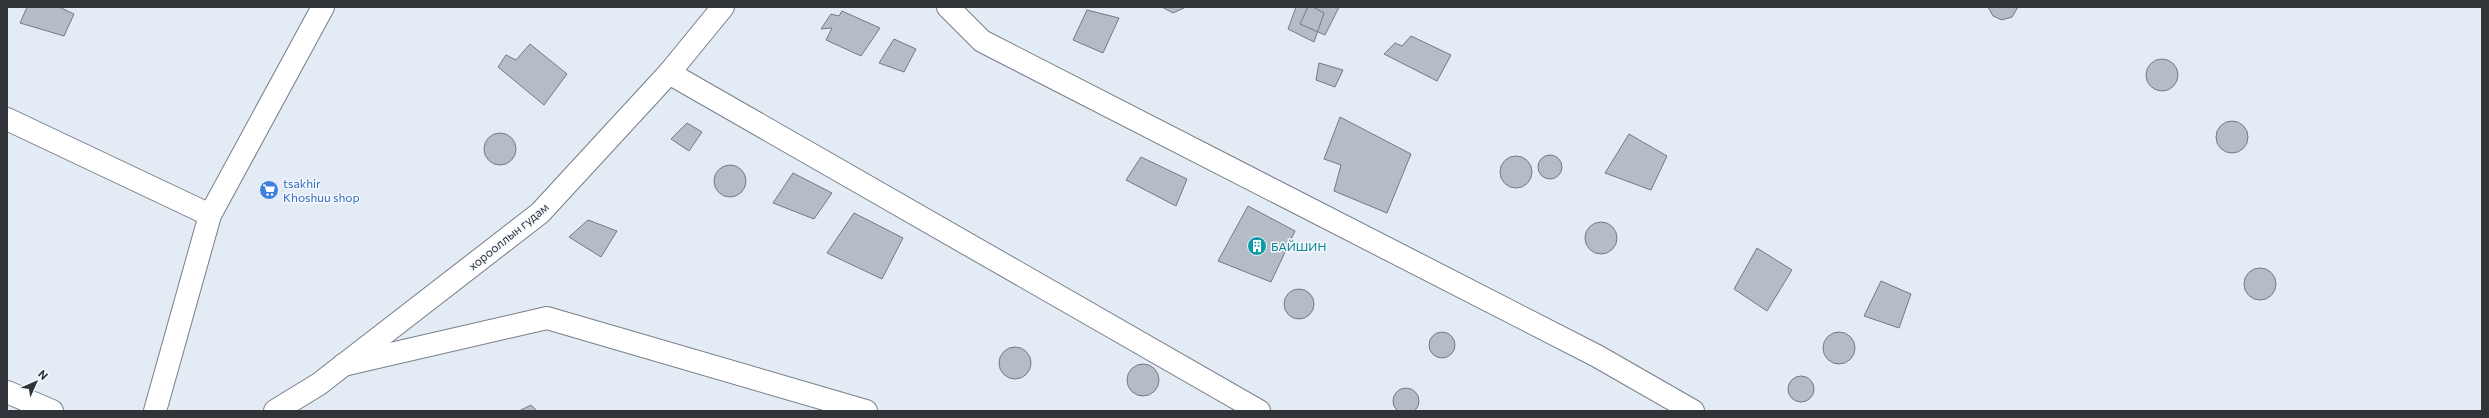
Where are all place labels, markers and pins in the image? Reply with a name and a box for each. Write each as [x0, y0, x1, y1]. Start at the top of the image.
place label: tsakhir Khoshuu shop [283, 176, 360, 204]
supermarket icon: tsakhir Khoshuu shop [258, 179, 280, 201]
building icon: БАЙШИН [1246, 235, 1268, 257]
place label: БАЙШИН [1271, 239, 1326, 253]

